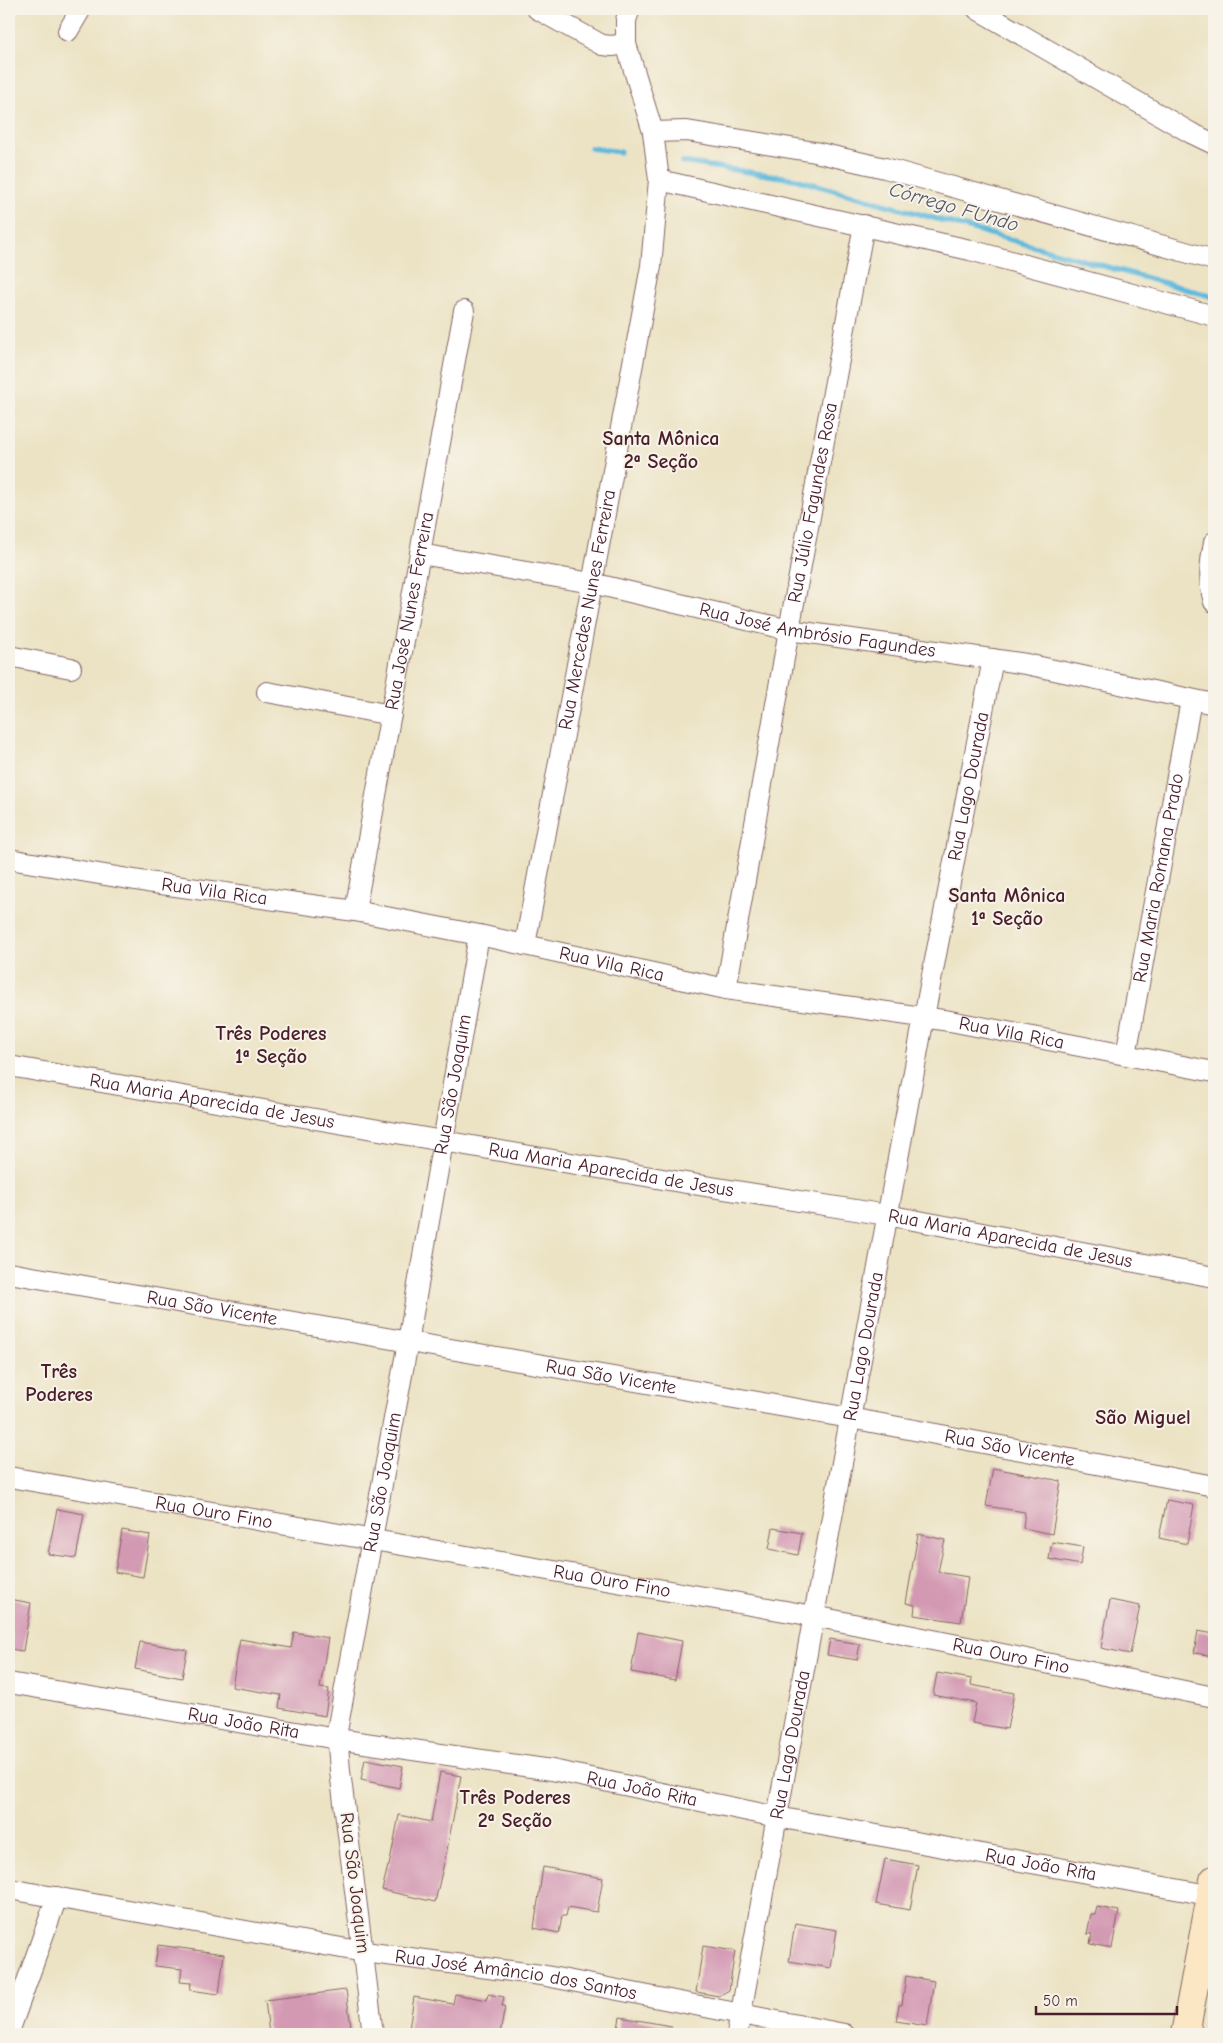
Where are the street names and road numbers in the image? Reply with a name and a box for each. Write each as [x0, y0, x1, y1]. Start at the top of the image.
street label: Rua Júlio Fagundes Rosa [783, 401, 842, 605]
street label: Rua Mercedes Nunes Ferreira [554, 488, 620, 732]
street label: Rua José Nunes Ferreira [381, 510, 438, 712]
street label: Rua José Ambrósio Fagundes [697, 598, 937, 662]
street label: Rua Lago Dourada [943, 710, 994, 863]
street label: Rua Maria Romana Prado [1128, 772, 1188, 984]
street label: Rua Vila Rica [160, 873, 269, 910]
street label: Rua Vila Rica [557, 942, 666, 986]
street label: Rua Vila Rica [957, 1012, 1066, 1054]
street label: Rua São Joaquim [430, 1013, 476, 1156]
street label: Rua Maria Aparecida de Jesus [88, 1069, 336, 1133]
street label: Rua Maria Aparecida de Jesus [487, 1138, 735, 1201]
street label: Rua Maria Aparecida de Jesus [886, 1204, 1134, 1272]
street label: Rua Lago Dourada [839, 1270, 888, 1423]
street label: Rua São Vicente [145, 1286, 279, 1330]
street label: Rua São Vicente [544, 1355, 678, 1399]
street label: Rua São Joaquim [359, 1410, 406, 1554]
street label: Rua São Vicente [943, 1425, 1077, 1471]
street label: Rua Ouro Fino [154, 1491, 274, 1533]
street label: Rua Ouro Fino [552, 1560, 672, 1602]
street label: Rua Ouro Fino [951, 1633, 1071, 1678]
street label: Rua Lago Dourada [766, 1668, 815, 1821]
street label: Rua João Rita [186, 1703, 301, 1743]
street label: Rua João Rita [585, 1767, 699, 1811]
street label: Rua São Joaquim [335, 1811, 375, 1955]
street label: Rua João Rita [984, 1844, 1098, 1886]
street label: Rua José Amâncio dos Santos [394, 1945, 639, 2004]

